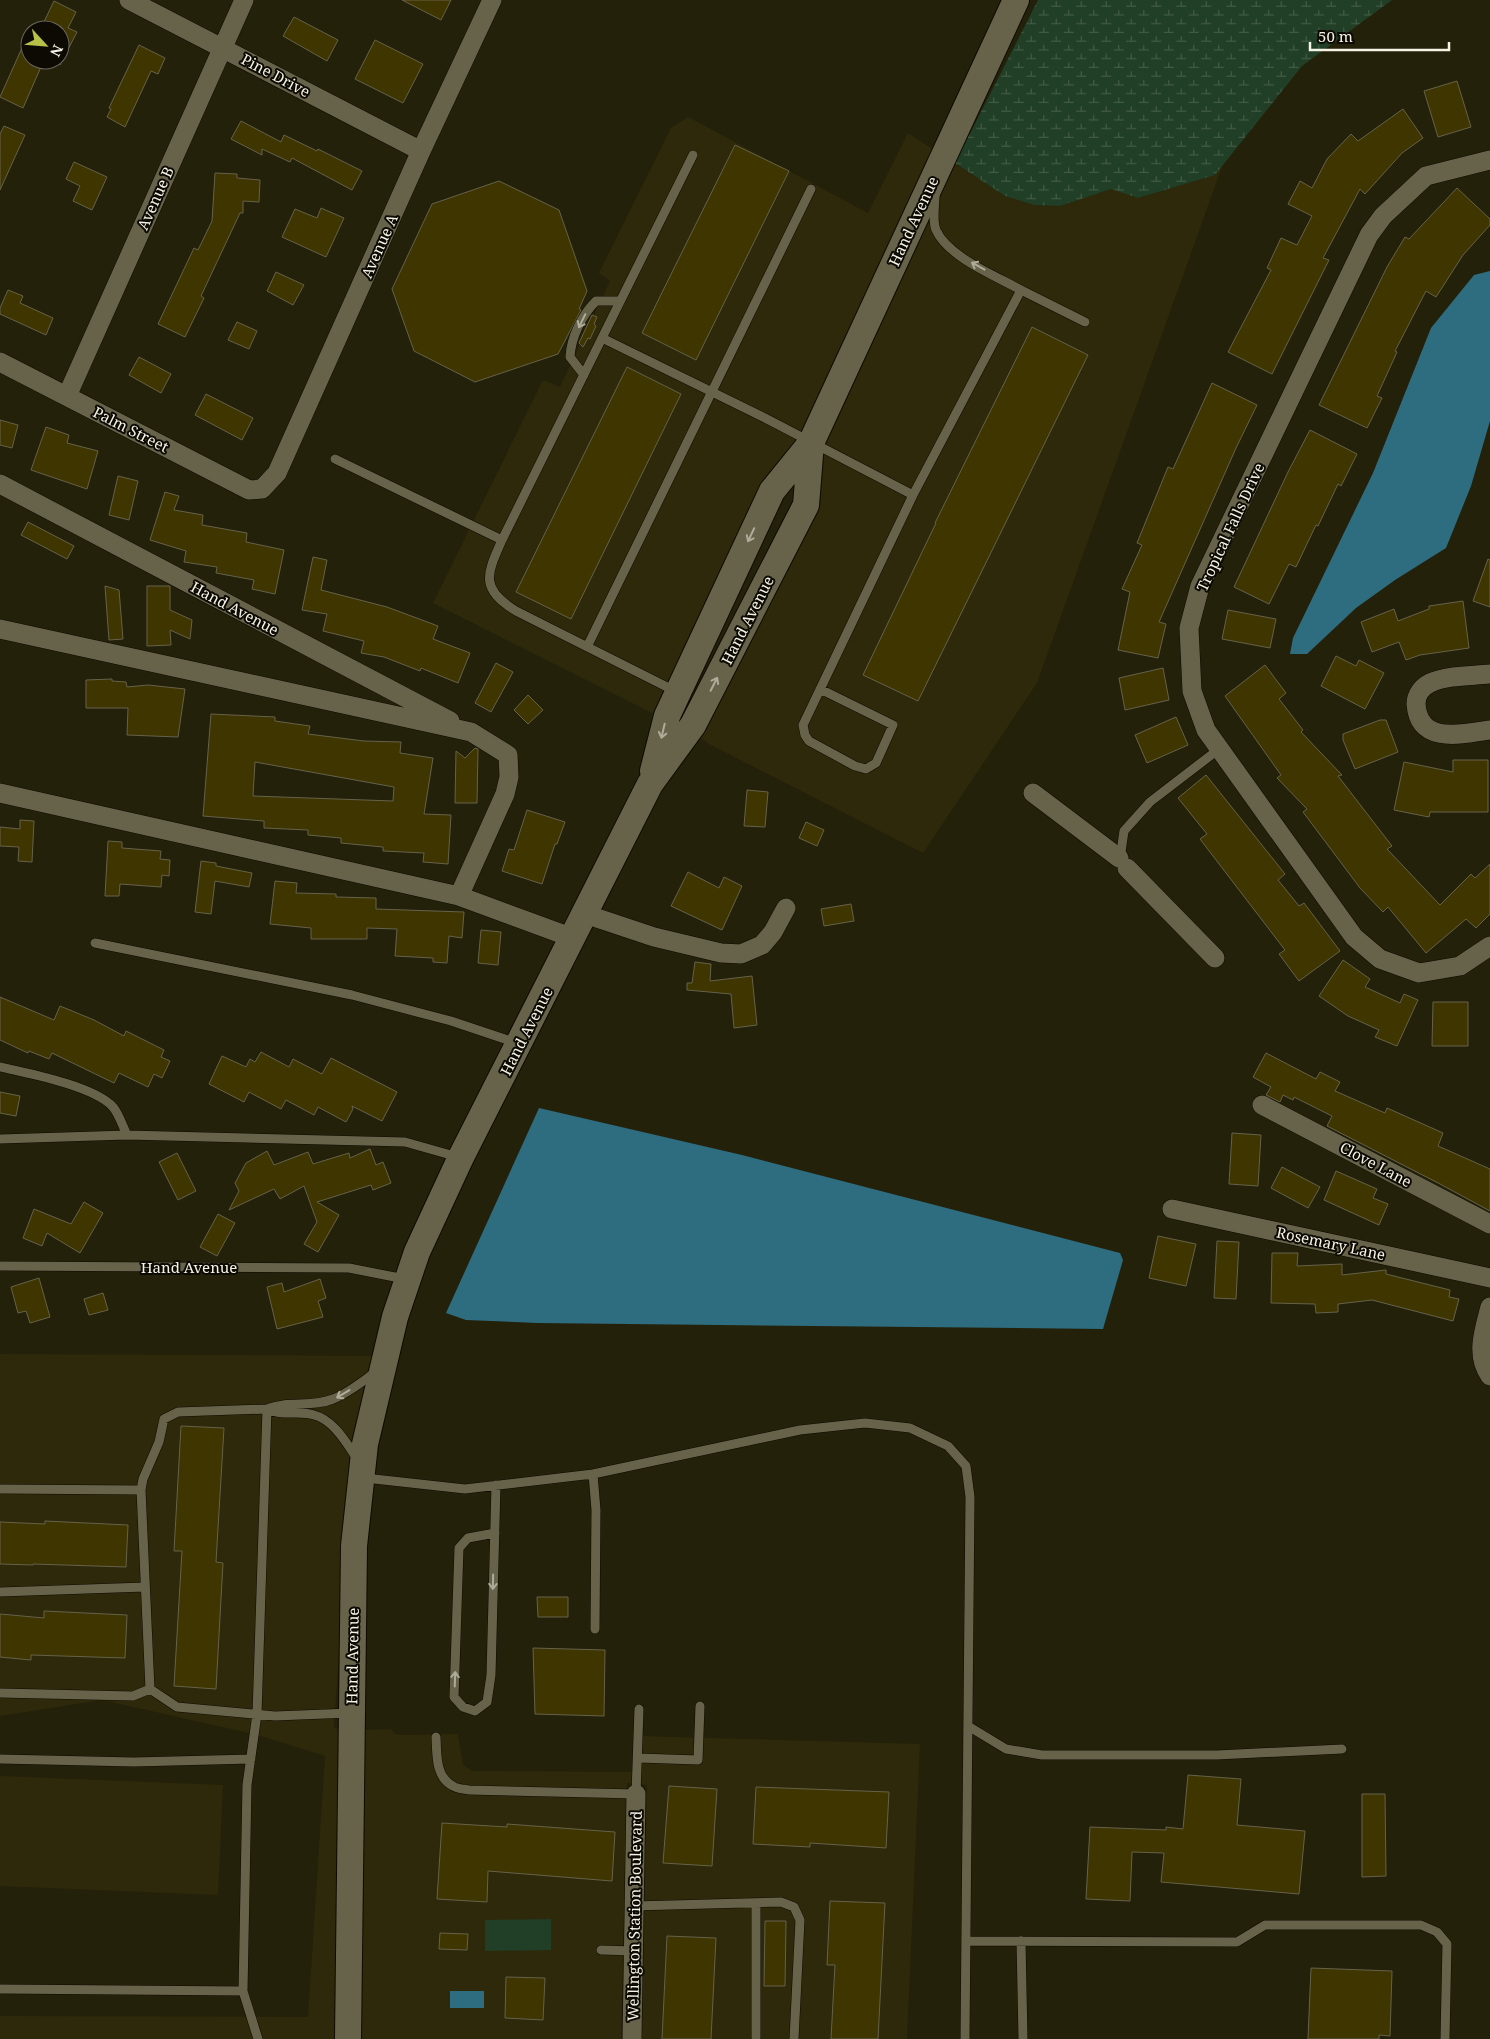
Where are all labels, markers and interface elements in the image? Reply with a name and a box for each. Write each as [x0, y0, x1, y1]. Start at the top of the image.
north arrow [20, 20, 70, 70]
scale bar [1310, 20, 1449, 52]
text: 50 m [1318, 26, 1353, 46]
text: N [46, 42, 68, 60]
street label: Pine Drive [238, 49, 314, 101]
street label: Avenue B [132, 163, 178, 233]
street label: Hand Avenue [883, 173, 943, 269]
street label: Avenue A [356, 210, 402, 281]
one-way arrow [971, 261, 986, 270]
one-way arrow [577, 313, 586, 328]
street label: Palm Street [90, 401, 172, 457]
street label: Tropical Falls Drive [1191, 460, 1269, 594]
one-way arrow [746, 527, 755, 542]
street label: Hand Avenue [716, 572, 778, 668]
street label: Hand Avenue [188, 576, 282, 640]
one-way arrow [709, 677, 719, 692]
one-way arrow [658, 722, 667, 738]
street label: Hand Avenue [495, 983, 557, 1079]
street label: Clove Lane [1337, 1137, 1415, 1191]
street label: Rosemary Lane [1275, 1222, 1387, 1264]
street label: Hand Avenue [141, 1257, 237, 1277]
one-way arrow [335, 1389, 350, 1399]
one-way arrow [488, 1574, 498, 1590]
street label: Hand Avenue [341, 1607, 363, 1705]
one-way arrow [450, 1671, 460, 1688]
street label: Wellington Station Boulevard [622, 1811, 646, 2021]

